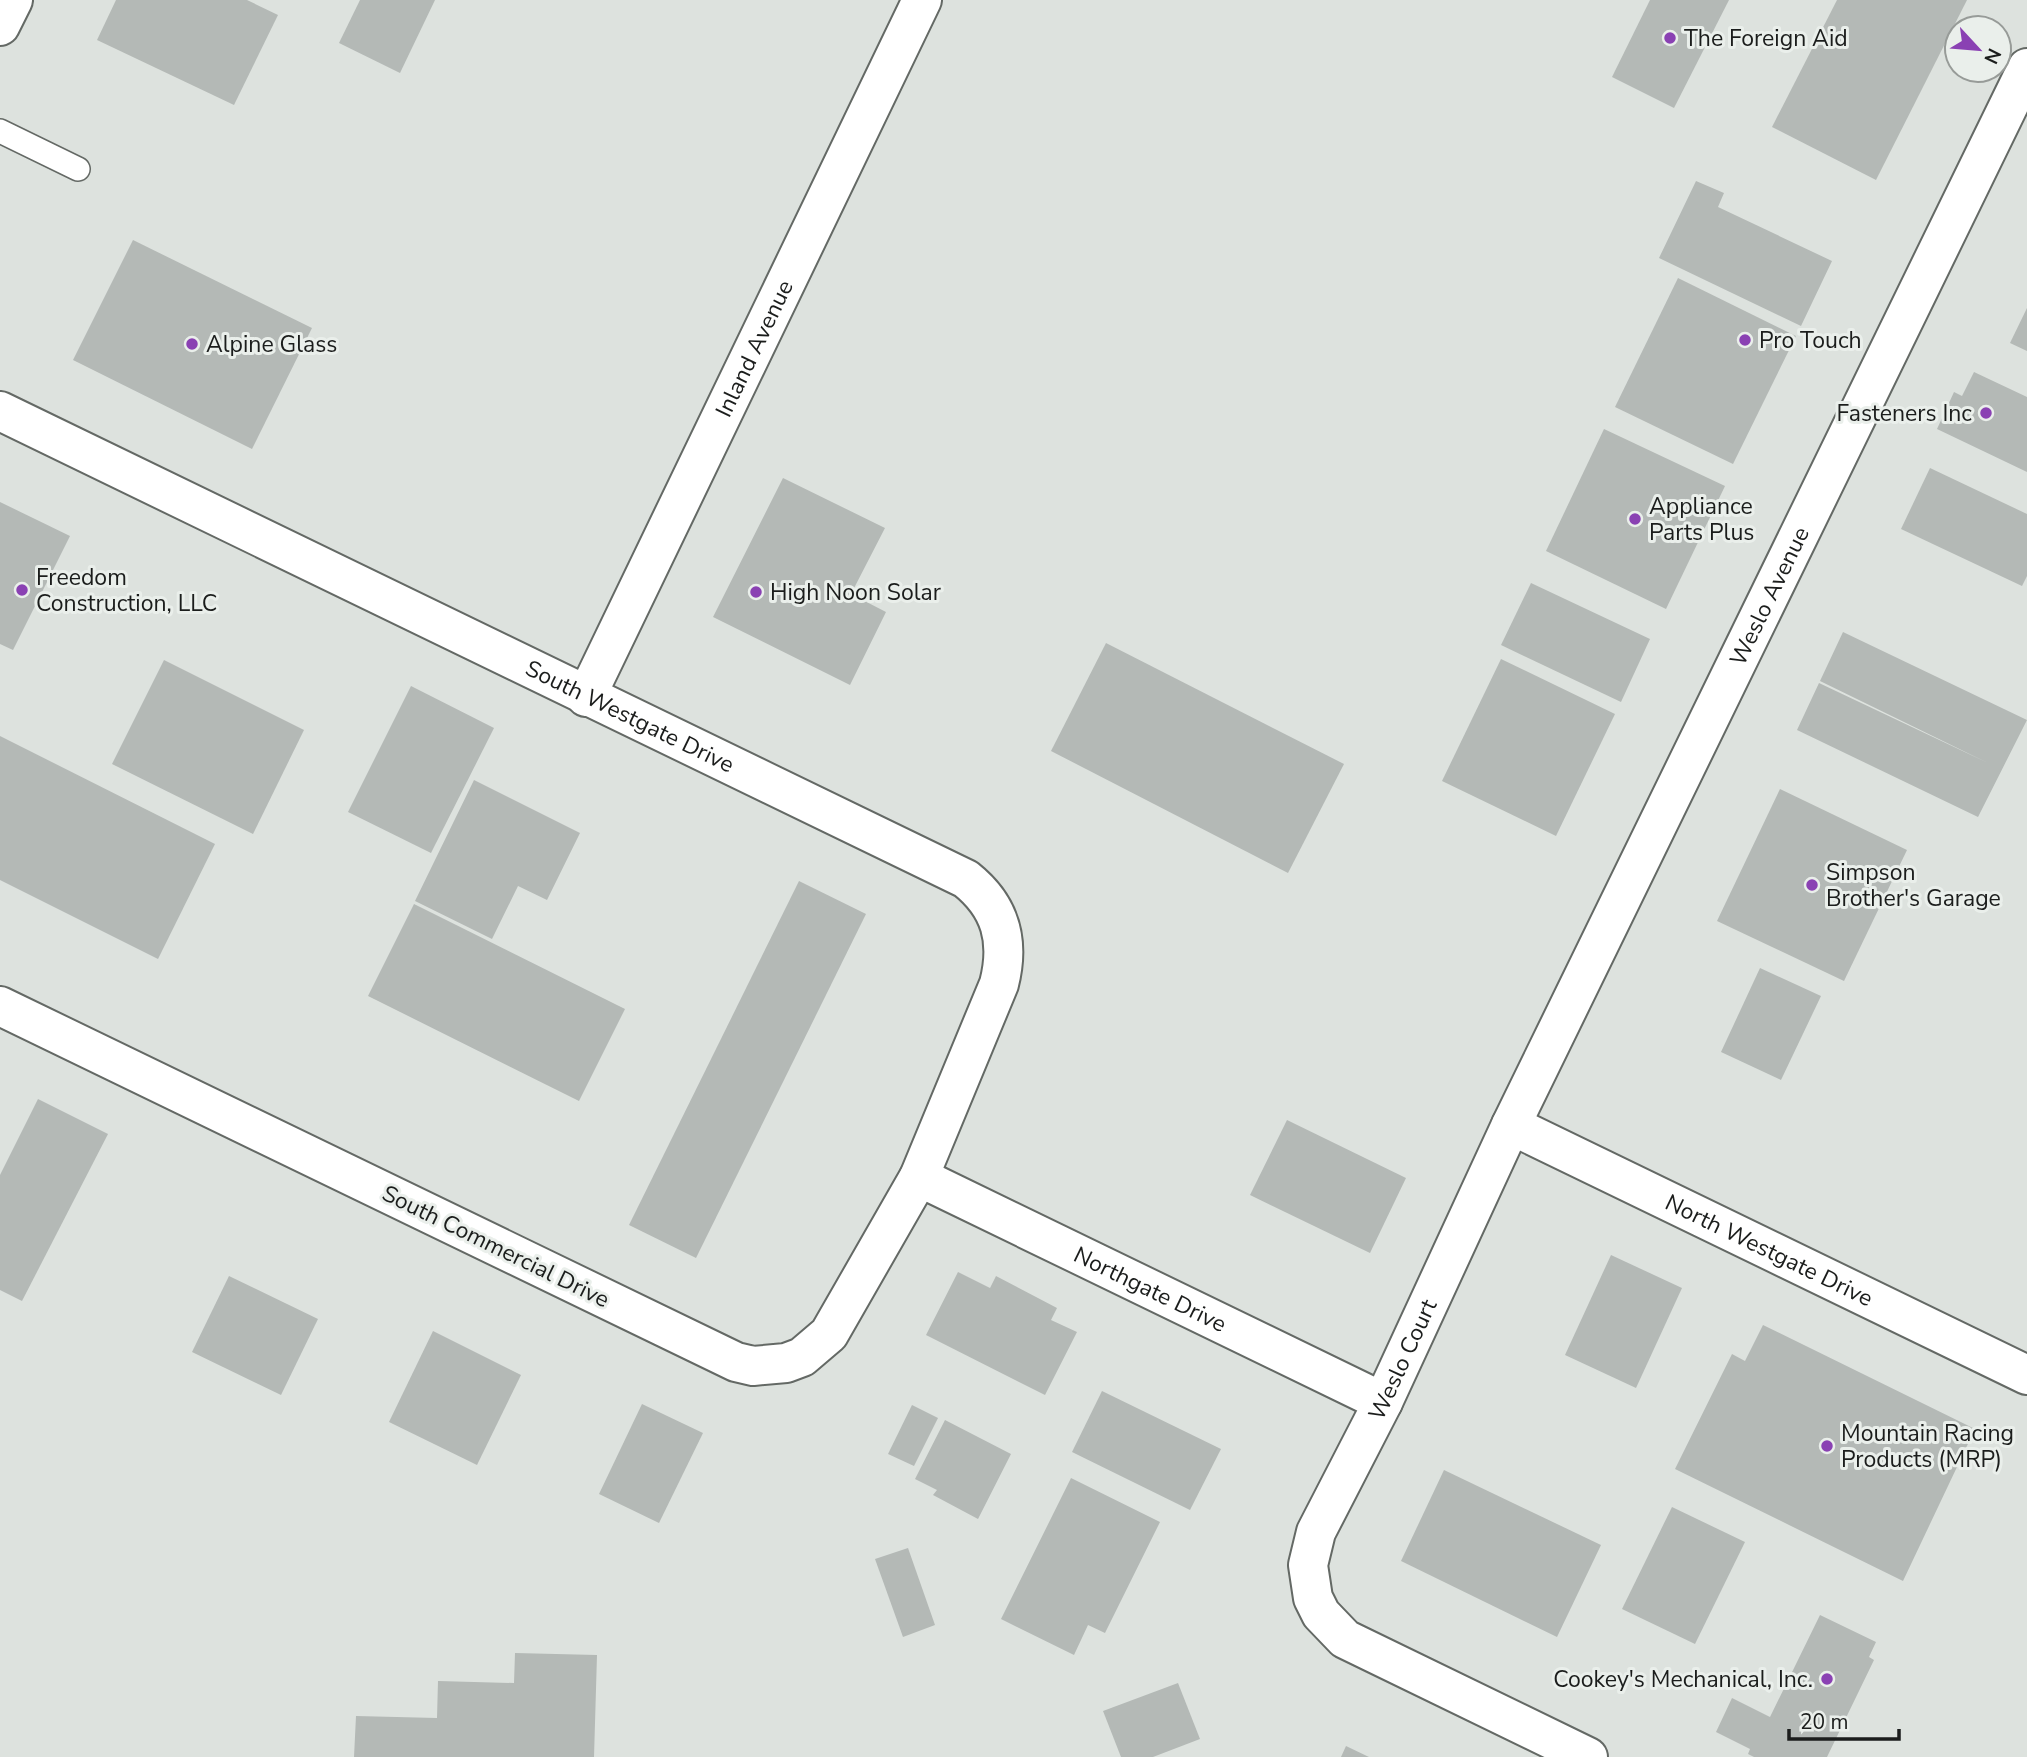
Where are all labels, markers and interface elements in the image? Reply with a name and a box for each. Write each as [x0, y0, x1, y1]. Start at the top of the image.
north arrow [1943, 14, 2013, 84]
place label: The Foreign Aid [1684, 23, 1848, 54]
marker: The Foreign Aid [1662, 30, 1678, 46]
text: N [1978, 44, 2007, 68]
street label: Inland Avenue [708, 275, 801, 422]
place label: Pro Touch [1759, 325, 1862, 356]
place label: Alpine Glass [206, 329, 337, 360]
marker: Pro Touch [1737, 332, 1753, 348]
marker: Alpine Glass [184, 336, 200, 352]
place label: Fasteners Inc [1837, 398, 1972, 429]
marker: Fasteners Inc [1978, 405, 1994, 421]
place label: Appliance Parts Plus [1649, 491, 1754, 548]
marker: Appliance Parts Plus [1627, 511, 1643, 527]
street label: Weslo Avenue [1723, 522, 1817, 671]
place label: Freedom Construction, LLC [36, 562, 217, 619]
place label: High Noon Solar [770, 577, 942, 608]
marker: Freedom Construction, LLC [14, 582, 30, 598]
marker: High Noon Solar [748, 584, 764, 600]
street label: South Westgate Drive [520, 653, 739, 780]
place label: Simpson Brother's Garage [1826, 857, 2001, 914]
marker: Simpson Brother's Garage [1804, 877, 1820, 893]
street label: South Commercial Drive [377, 1178, 615, 1315]
street label: North Westgate Drive [1660, 1187, 1878, 1314]
street label: Northgate Drive [1068, 1239, 1232, 1340]
street label: Weslo Court [1361, 1293, 1445, 1426]
place label: Mountain Racing Products (MRP) [1841, 1418, 2014, 1475]
marker: Mountain Racing Products (MRP) [1819, 1438, 1835, 1454]
place label: Cookey's Mechanical, Inc. [1553, 1664, 1813, 1695]
marker: Cookey's Mechanical, Inc. [1819, 1671, 1835, 1687]
scale bar [1789, 1698, 1899, 1742]
text: 20 m [1800, 1708, 1849, 1736]

